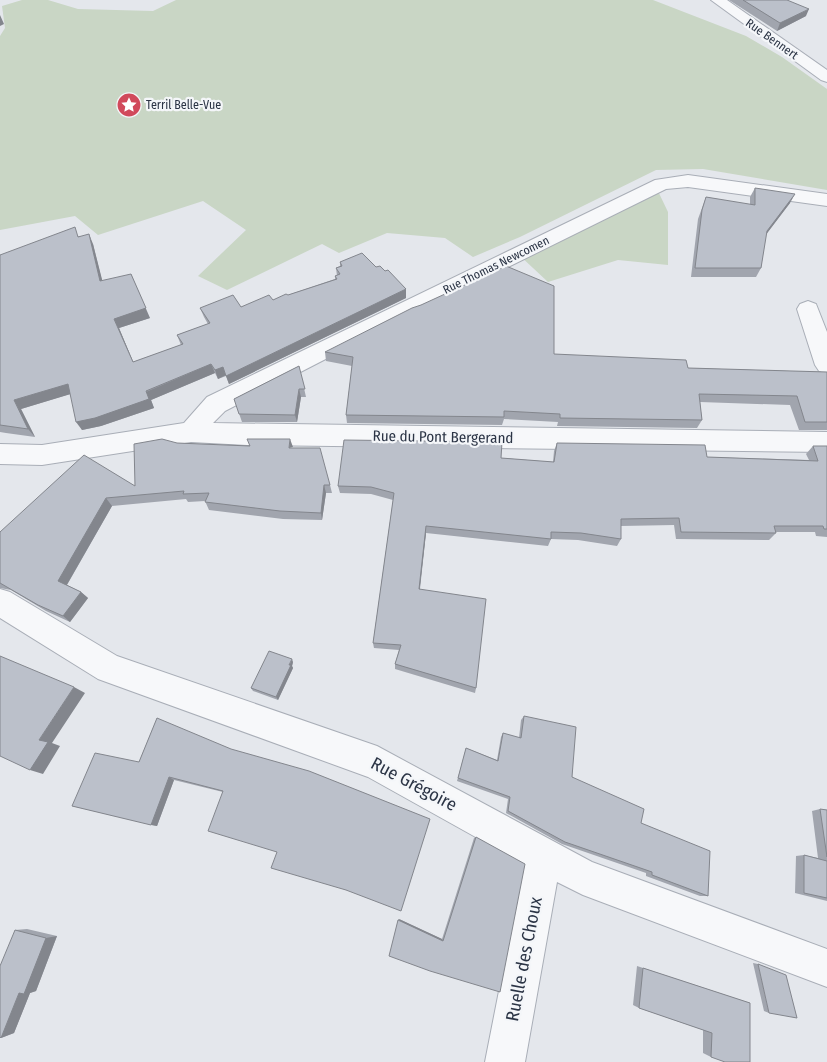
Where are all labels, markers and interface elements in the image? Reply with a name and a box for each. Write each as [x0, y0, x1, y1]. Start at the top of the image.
street label: Rue Bennert [743, 16, 801, 62]
place icon: Terril Belle-Vue [116, 92, 142, 118]
place label: Terril Belle-Vue [146, 98, 221, 112]
street label: Rue Thomas Newcomen [441, 233, 551, 297]
street label: Rue du Pont Bergerand [372, 427, 514, 447]
street label: Rue Grégoire [367, 752, 461, 816]
street label: Ruelle des Choux [501, 895, 547, 1023]

